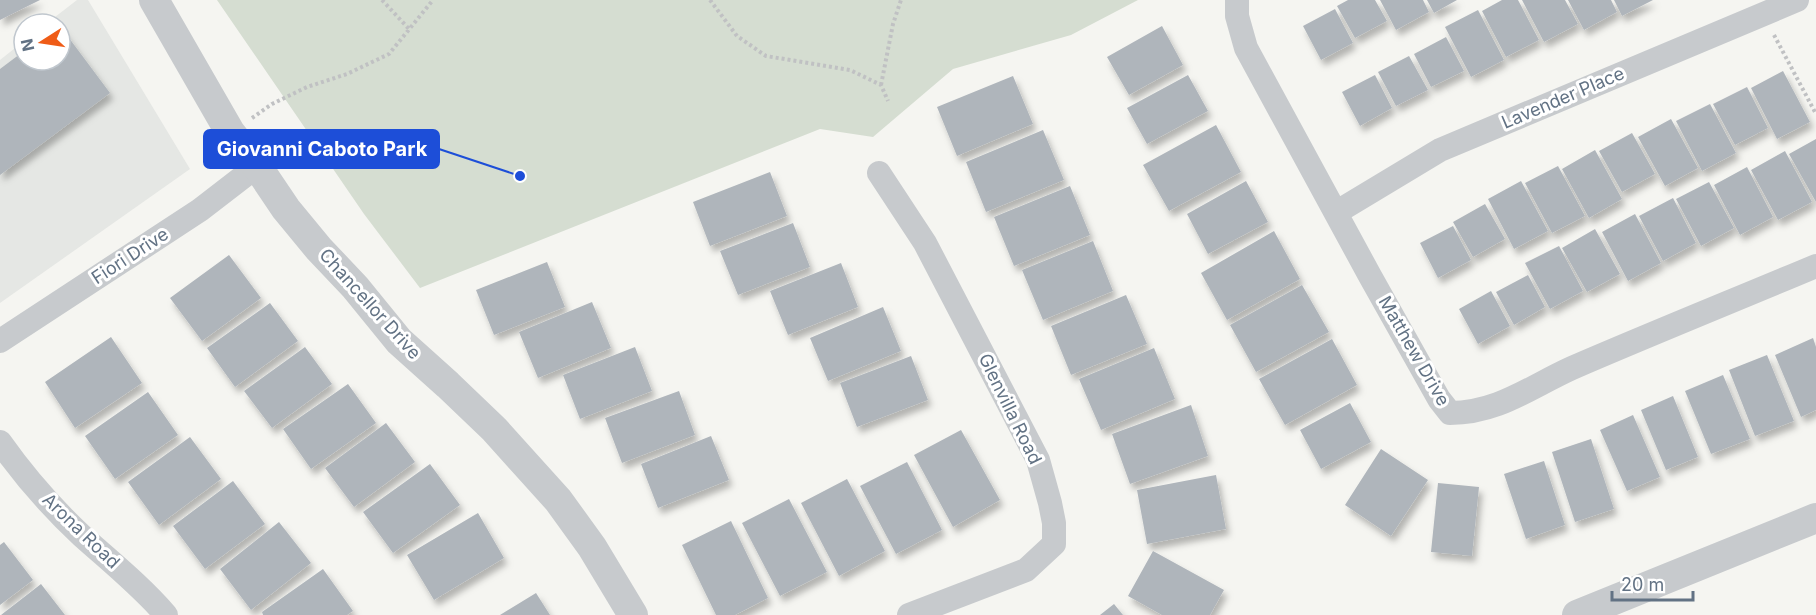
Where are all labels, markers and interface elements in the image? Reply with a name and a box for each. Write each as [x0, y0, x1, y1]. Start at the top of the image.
north arrow [12, 12, 72, 72]
text: N [16, 37, 38, 53]
street label: Lavender Place [1498, 62, 1627, 133]
callout: Giovanni Caboto Park [204, 130, 439, 168]
text: Giovanni Caboto Park [217, 137, 428, 161]
street label: Fiori Drive [88, 223, 172, 288]
street label: Chancellor Drive [315, 244, 425, 363]
street label: Matthew Drive [1375, 292, 1454, 409]
street label: Glenvilla Road [975, 350, 1046, 468]
street label: Arona Road [38, 489, 124, 573]
scale bar [1612, 564, 1693, 602]
text: 20 m [1621, 574, 1664, 595]

